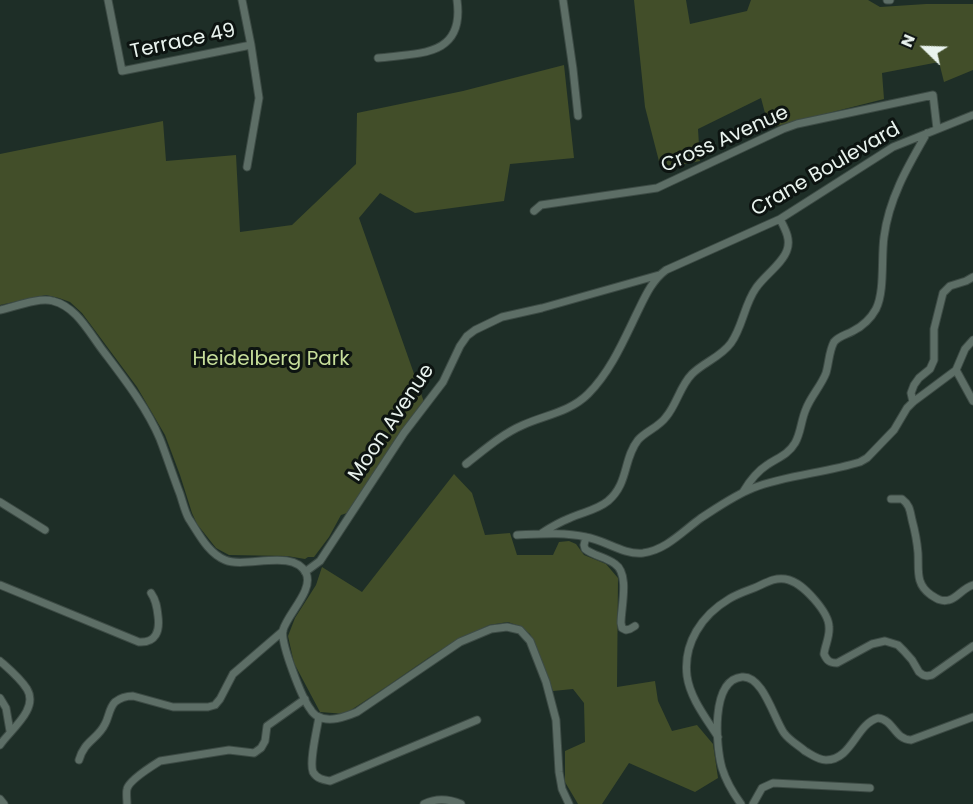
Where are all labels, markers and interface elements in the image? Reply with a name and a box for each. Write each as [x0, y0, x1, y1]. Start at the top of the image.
north arrow [895, 18, 955, 78]
street label: Terrace 49 [128, 19, 238, 65]
text: N [895, 31, 921, 51]
street label: Cross Avenue [658, 101, 792, 179]
street label: Crane Boulevard [747, 118, 905, 222]
park label: Heidelberg Park [192, 348, 350, 372]
street label: Moon Avenue [344, 360, 440, 486]

